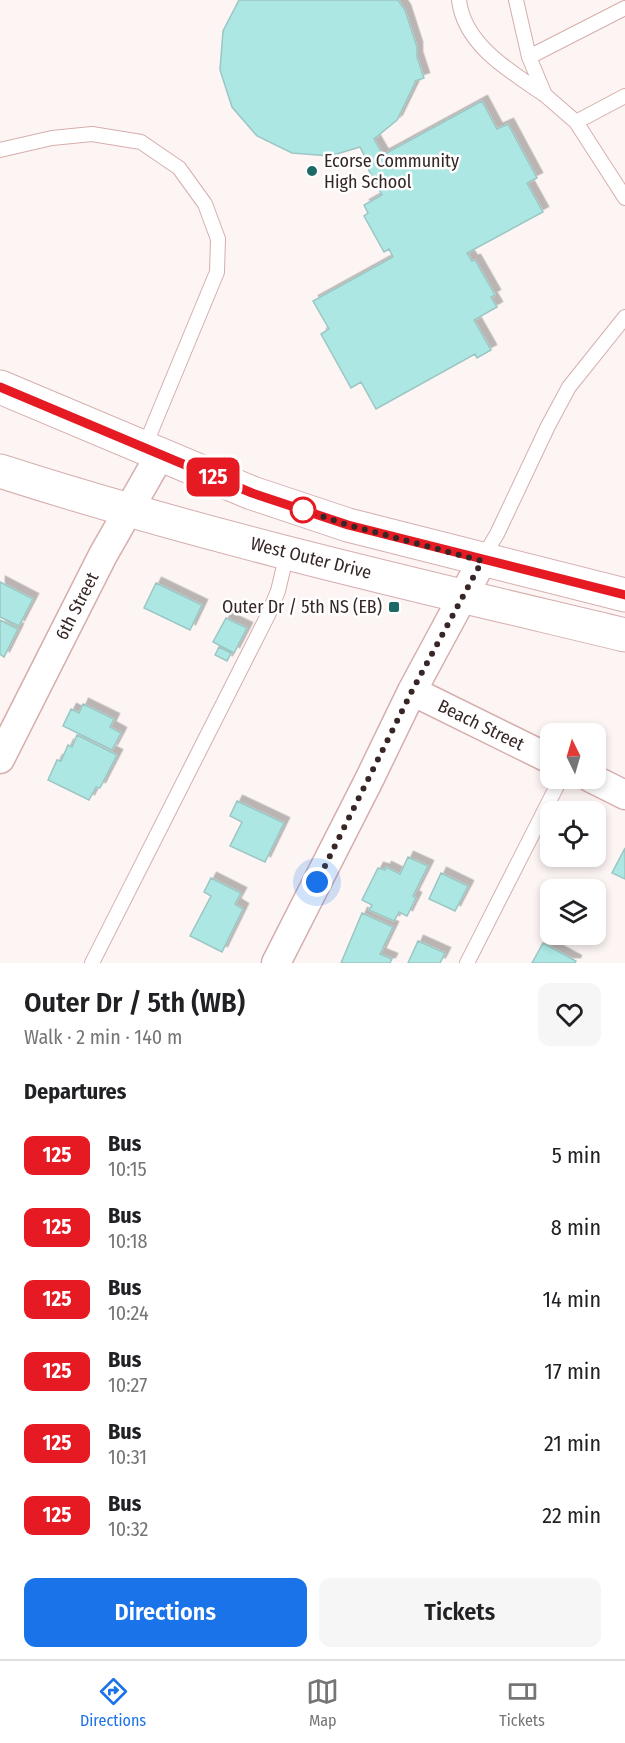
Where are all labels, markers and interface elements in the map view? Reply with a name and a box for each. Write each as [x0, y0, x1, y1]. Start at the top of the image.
place label: Ecorse Community High School [324, 150, 459, 193]
marker: Ecorse Community High School [305, 164, 319, 178]
line badge: 125 [178, 458, 248, 496]
text: 125 [199, 464, 227, 490]
unlabelled marker [290, 497, 316, 523]
street label: West Outer Drive [248, 532, 374, 584]
street label: 6th Street [51, 568, 103, 643]
place label: Outer Dr / 5th NS (EB) [222, 596, 382, 618]
marker: Outer Dr / 5th NS (EB) [387, 600, 401, 614]
street label: Beach Street [434, 695, 528, 755]
north arrow [540, 723, 606, 789]
map controls [540, 723, 606, 945]
button: locate [540, 801, 606, 867]
your location [302, 867, 332, 897]
button: layers [540, 879, 606, 945]
button: heart [538, 983, 601, 1046]
text: Outer Dr / 5th (WB) [24, 986, 245, 1019]
text: Walk · 2 min · 140 m [24, 1025, 182, 1049]
text: Departures [24, 1078, 126, 1105]
text: Bus [108, 1130, 141, 1157]
text: 125 [43, 1142, 71, 1168]
text: 5 min [552, 1142, 601, 1169]
text: 10:15 [108, 1157, 147, 1181]
text: Bus [108, 1202, 141, 1229]
text: 125 [43, 1214, 71, 1240]
text: 8 min [551, 1214, 601, 1241]
text: 10:18 [108, 1229, 147, 1253]
text: Bus [108, 1274, 141, 1301]
text: 125 [43, 1286, 71, 1312]
text: 14 min [543, 1286, 601, 1313]
text: 10:24 [108, 1301, 149, 1325]
text: Bus [108, 1346, 141, 1373]
text: 125 [43, 1358, 71, 1384]
text: 17 min [544, 1358, 601, 1385]
text: 10:27 [108, 1373, 147, 1397]
text: Bus [108, 1418, 141, 1445]
text: 125 [43, 1430, 71, 1456]
text: 21 min [544, 1430, 601, 1457]
text: 10:31 [108, 1445, 147, 1469]
text: Bus [108, 1490, 141, 1517]
text: 125 [43, 1502, 71, 1528]
text: 22 min [542, 1502, 601, 1529]
text: 10:32 [108, 1517, 148, 1541]
button: Directions [24, 1578, 307, 1647]
button: Tickets [319, 1578, 601, 1647]
tab: Directions [80, 1675, 146, 1730]
tab: Map [306, 1675, 339, 1730]
tab: Tickets [499, 1675, 545, 1730]

